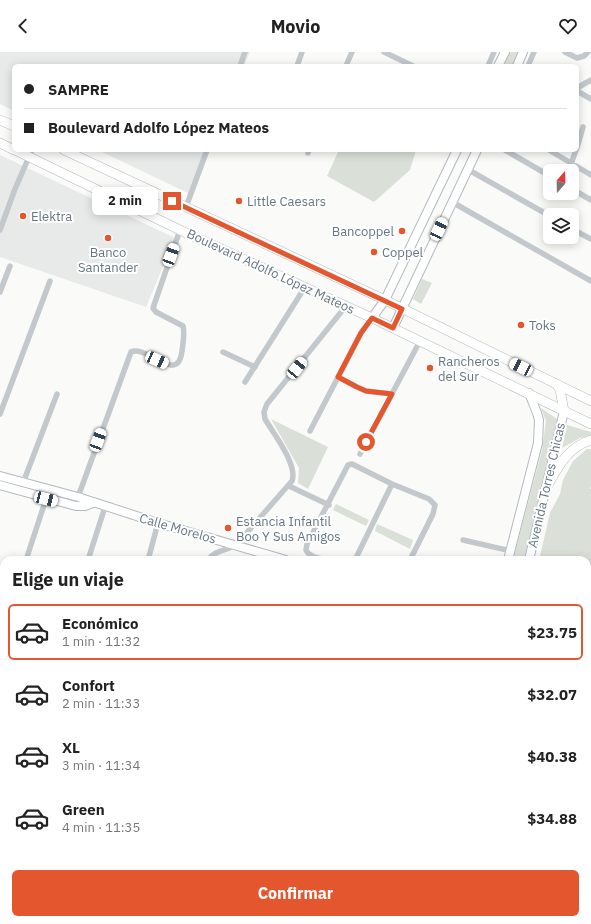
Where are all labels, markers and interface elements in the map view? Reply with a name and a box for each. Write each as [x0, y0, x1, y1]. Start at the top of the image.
icon: back [12, 15, 34, 37]
text: Movio [271, 15, 320, 38]
icon: heart [557, 15, 579, 37]
text: SAMPRE [48, 80, 109, 99]
text: Boulevard Adolfo López Mateos [48, 118, 269, 137]
north arrow [543, 164, 579, 200]
map controls [543, 164, 579, 244]
callout: 2 min [92, 187, 158, 215]
text: 2 min [108, 192, 142, 209]
route end [163, 192, 181, 210]
place label: Little Caesars [247, 193, 326, 210]
marker: Little Caesars [234, 196, 244, 206]
place label: Elektra [31, 208, 72, 225]
button: layers [543, 208, 579, 244]
marker: Elektra [18, 211, 28, 221]
car [428, 216, 450, 242]
place label: Bancoppel [332, 223, 394, 240]
street label: Boulevard Adolfo López Mateos [184, 225, 358, 318]
marker: Bancoppel [397, 226, 407, 236]
marker: Banco Santander [103, 233, 113, 243]
car [161, 242, 181, 268]
place label: Banco Santander [78, 244, 138, 276]
place label: Coppel [382, 244, 424, 261]
marker: Coppel [369, 247, 379, 257]
place label: Toks [529, 317, 556, 334]
marker: Toks [516, 320, 526, 330]
car [144, 350, 170, 370]
place label: Rancheros del Sur [438, 353, 500, 385]
car [285, 355, 309, 381]
car [508, 356, 534, 378]
marker: Rancheros del Sur [425, 363, 435, 373]
street label: Avenida Torres Chicas [524, 421, 569, 549]
car [88, 427, 108, 453]
route start [357, 433, 375, 451]
car [33, 490, 59, 508]
street label: Calle Morelos [138, 509, 218, 548]
place label: Estancia Infantil Boo Y Sus Amigos [236, 513, 341, 545]
marker: Estancia Infantil Boo Y Sus Amigos [223, 523, 233, 533]
text: Elige un viaje [12, 568, 124, 591]
icon: car [14, 614, 50, 650]
text: Económico [62, 614, 138, 633]
text: $23.75 [527, 623, 577, 642]
text: 1 min · 11:32 [62, 633, 140, 650]
icon: car [14, 676, 50, 712]
text: Confort [62, 676, 115, 695]
text: $32.07 [527, 685, 577, 704]
text: 2 min · 11:33 [62, 695, 140, 712]
icon: car [14, 738, 50, 774]
text: XL [62, 738, 80, 757]
text: $40.38 [527, 747, 577, 766]
text: 3 min · 11:34 [62, 757, 140, 774]
icon: car [14, 800, 50, 836]
text: Green [62, 800, 105, 819]
text: $34.88 [527, 809, 577, 828]
text: 4 min · 11:35 [62, 819, 140, 836]
button: Confirmar [12, 870, 579, 916]

